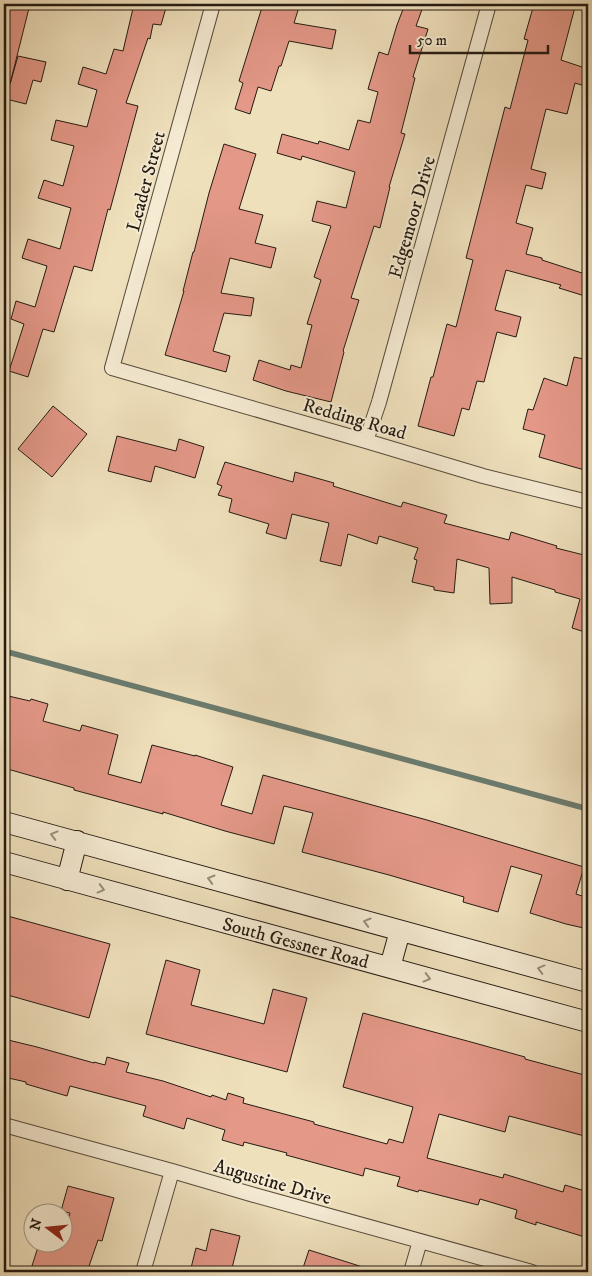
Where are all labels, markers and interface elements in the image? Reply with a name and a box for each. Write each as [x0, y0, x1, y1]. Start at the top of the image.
scale bar [410, 22, 547, 54]
text: 50 m [417, 31, 447, 50]
street label: Leader Street [122, 129, 171, 234]
street label: Edgemoor Drive [384, 154, 441, 281]
street label: Redding Road [300, 394, 410, 445]
one-way arrow [51, 831, 59, 841]
one-way arrow [207, 874, 215, 884]
one-way arrow [97, 883, 106, 894]
street label: South Gessner Road [220, 913, 372, 974]
one-way arrow [363, 917, 372, 928]
one-way arrow [537, 964, 546, 975]
one-way arrow [422, 972, 431, 982]
street label: Augustine Drive [211, 1155, 334, 1210]
north arrow [22, 1204, 72, 1254]
text: N [26, 1216, 47, 1233]

